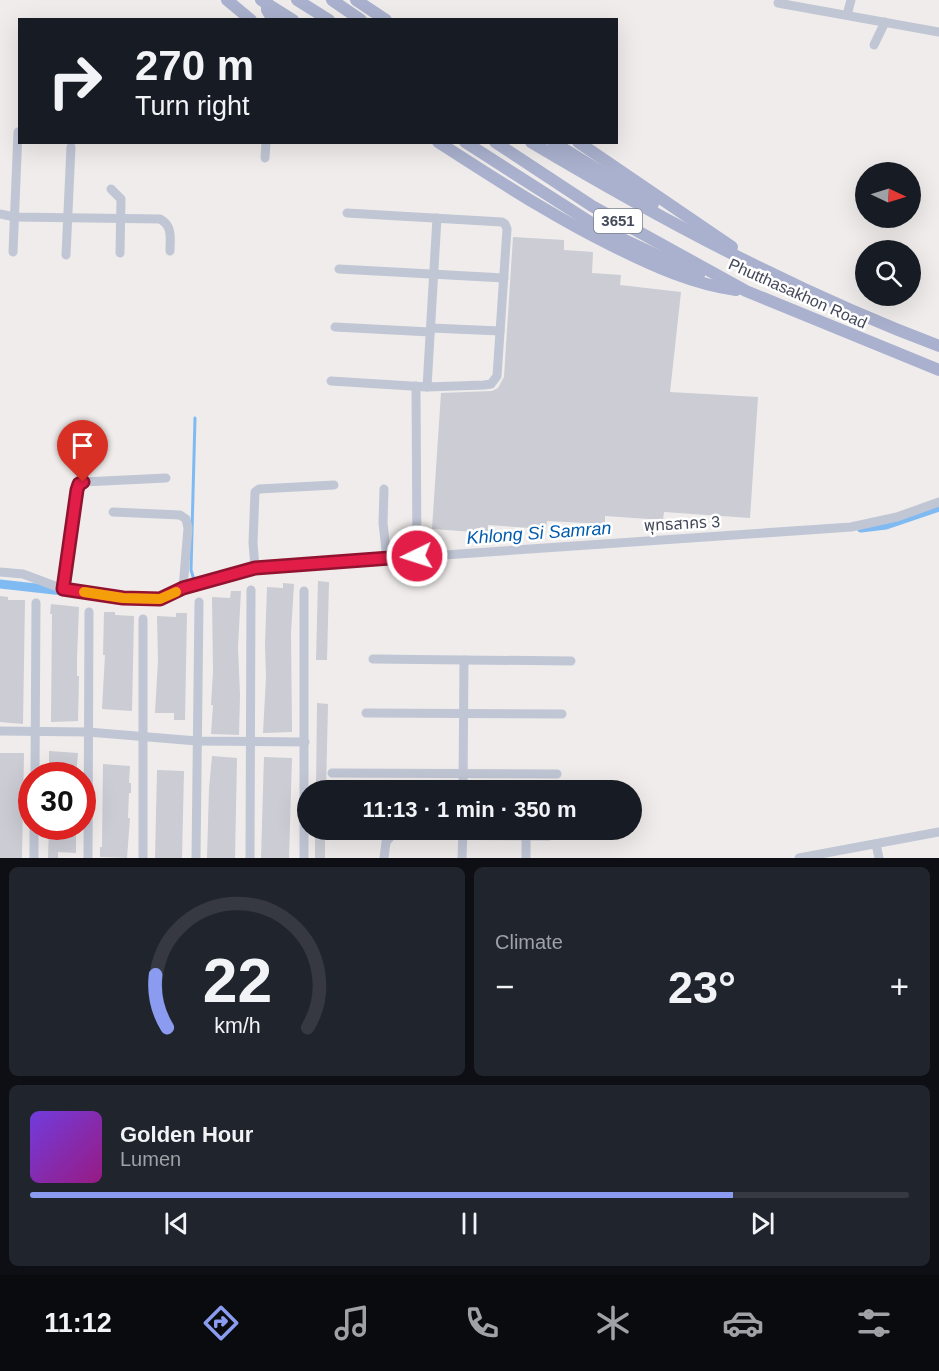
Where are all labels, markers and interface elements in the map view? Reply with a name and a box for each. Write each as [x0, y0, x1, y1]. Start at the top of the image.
icon: right [36, 42, 114, 120]
text: 270 m [135, 42, 254, 89]
text: Turn right [135, 91, 250, 121]
north arrow [855, 162, 921, 228]
map controls [855, 162, 921, 306]
road number: 3651 [594, 209, 642, 233]
button: search [855, 240, 921, 306]
street label: Phutthasakhon Road [726, 255, 870, 332]
pin [57, 420, 108, 482]
icon: arrive [66, 429, 99, 462]
street label: พุทธสาคร 3 [644, 513, 721, 535]
water label: Khlong Si Samran [466, 518, 612, 548]
position arrow [385, 524, 449, 588]
speed limit sign: 30 [18, 762, 96, 840]
text: 11:13 · 1 min · 350 m [363, 797, 577, 822]
text: Climate [495, 931, 563, 953]
text: 22 [202, 946, 272, 1015]
text: 23° [668, 962, 736, 1013]
text: − [495, 968, 514, 1005]
text: + [890, 968, 909, 1005]
text: km/h [214, 1015, 260, 1039]
text: Golden Hour [120, 1122, 253, 1147]
text: Lumen [120, 1148, 181, 1170]
icon: previous [160, 1207, 193, 1240]
icon: pause [453, 1207, 486, 1240]
icon: next [746, 1207, 779, 1240]
icon: directions [200, 1302, 242, 1344]
icon: music [331, 1302, 373, 1344]
icon: phone [461, 1302, 503, 1344]
icon: climate [592, 1302, 634, 1344]
icon: car [722, 1302, 764, 1344]
icon: filters [853, 1302, 895, 1344]
text: 11:12 [44, 1308, 112, 1338]

